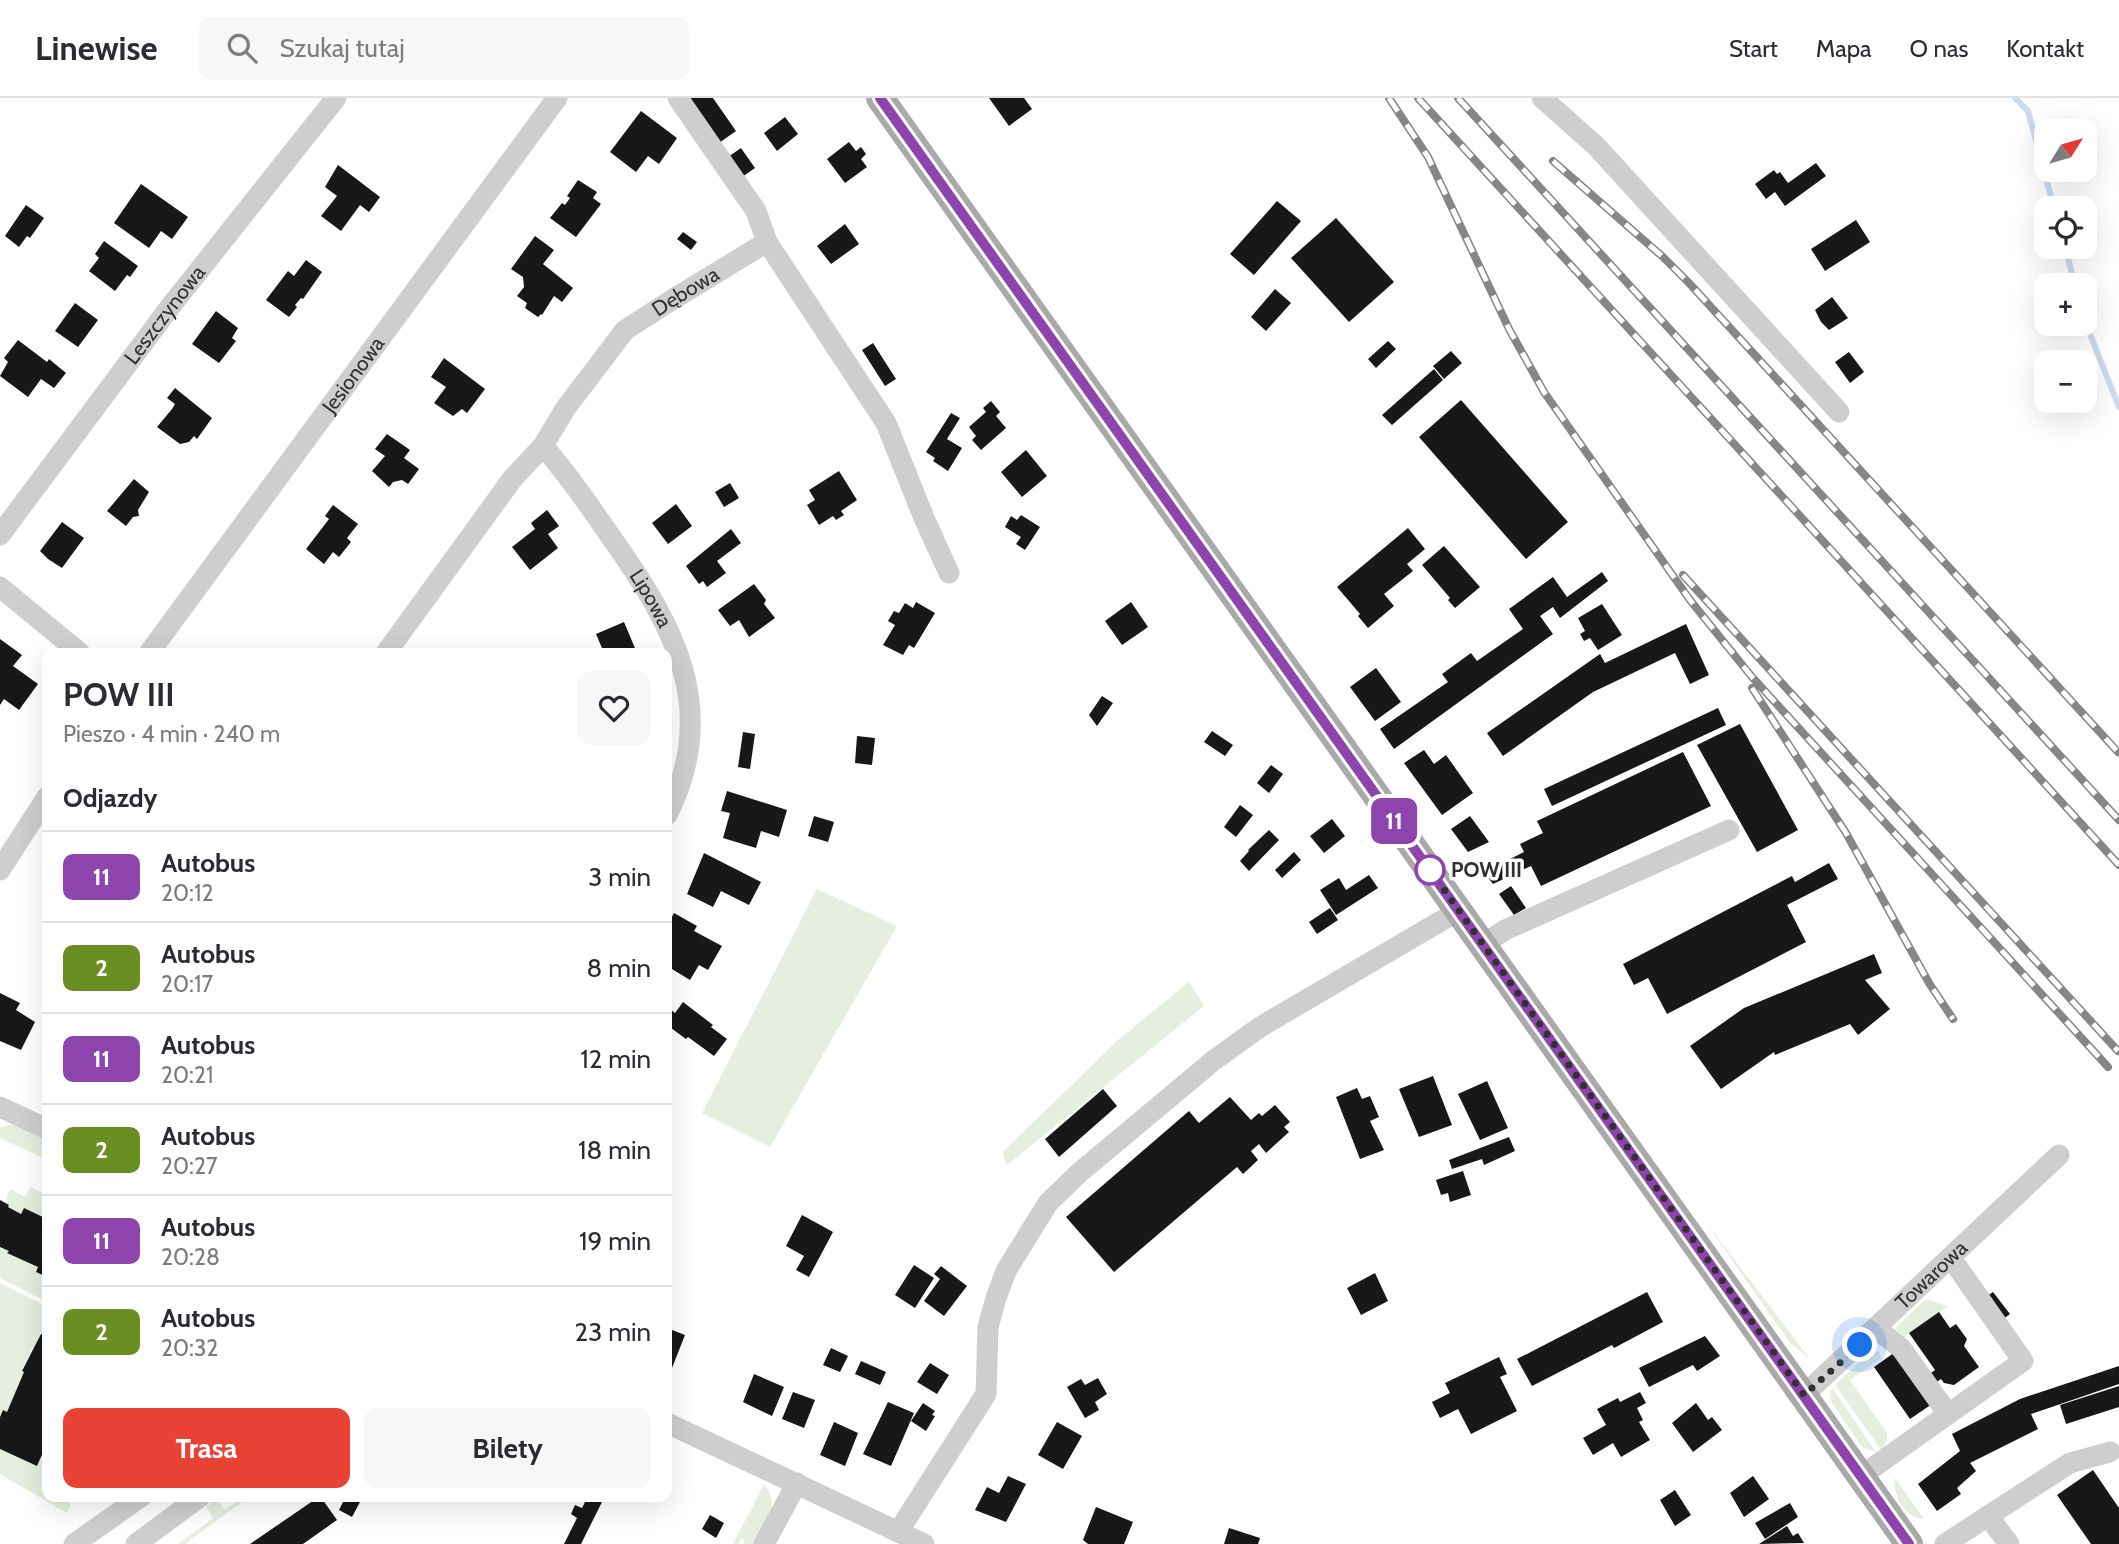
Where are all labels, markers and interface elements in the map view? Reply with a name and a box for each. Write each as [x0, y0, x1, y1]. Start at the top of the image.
search box [199, 17, 689, 80]
text: Linewise [35, 28, 157, 68]
icon: search [223, 29, 261, 67]
text: Szukaj tutaj [279, 32, 405, 64]
text: Start [1729, 34, 1778, 63]
text: Mapa [1816, 34, 1872, 63]
text: O nas [1910, 34, 1968, 63]
text: Kontakt [2006, 34, 2084, 63]
north arrow [2034, 119, 2096, 182]
map controls [2034, 119, 2097, 413]
button: locate [2034, 196, 2097, 259]
street label: Leszczynowa [119, 260, 210, 369]
street label: Dębowa [647, 261, 724, 322]
button: + [2034, 273, 2097, 336]
street label: Jesionowa [316, 331, 389, 419]
button: − [2034, 350, 2097, 413]
street label: Lipowa [625, 564, 678, 632]
button: heart [577, 671, 651, 745]
text: POW III [63, 674, 175, 714]
text: Pieszo · 4 min · 240 m [63, 720, 280, 748]
text: Odjazdy [63, 782, 158, 814]
line badge: 11 [1362, 798, 1426, 844]
text: 11 [1385, 806, 1403, 835]
text: Autobus [161, 847, 255, 879]
marker: POW III [1415, 855, 1445, 885]
place label: POW III [1451, 857, 1522, 882]
text: 3 min [588, 861, 651, 893]
text: 11 [93, 862, 110, 891]
text: 20:12 [161, 879, 213, 907]
text: Autobus [161, 938, 255, 970]
text: 8 min [587, 952, 651, 984]
text: 2 [95, 953, 108, 982]
text: 20:17 [161, 970, 213, 998]
text: Autobus [161, 1029, 255, 1061]
text: 12 min [580, 1043, 651, 1075]
text: 11 [93, 1044, 110, 1073]
text: 20:21 [161, 1061, 213, 1089]
text: Autobus [161, 1120, 255, 1152]
text: 18 min [578, 1134, 651, 1166]
text: 2 [95, 1135, 108, 1164]
text: 20:27 [161, 1152, 218, 1180]
text: Autobus [161, 1211, 255, 1243]
text: 19 min [579, 1225, 651, 1257]
text: 11 [93, 1226, 110, 1255]
street label: Towarowa [1890, 1235, 1972, 1314]
text: 20:28 [161, 1243, 220, 1271]
text: Autobus [161, 1302, 255, 1334]
text: 23 min [575, 1316, 651, 1348]
text: 2 [95, 1317, 108, 1346]
your location [1842, 1327, 1877, 1362]
text: 20:32 [161, 1334, 218, 1362]
button: Trasa [63, 1408, 350, 1488]
button: Bilety [364, 1408, 651, 1488]

